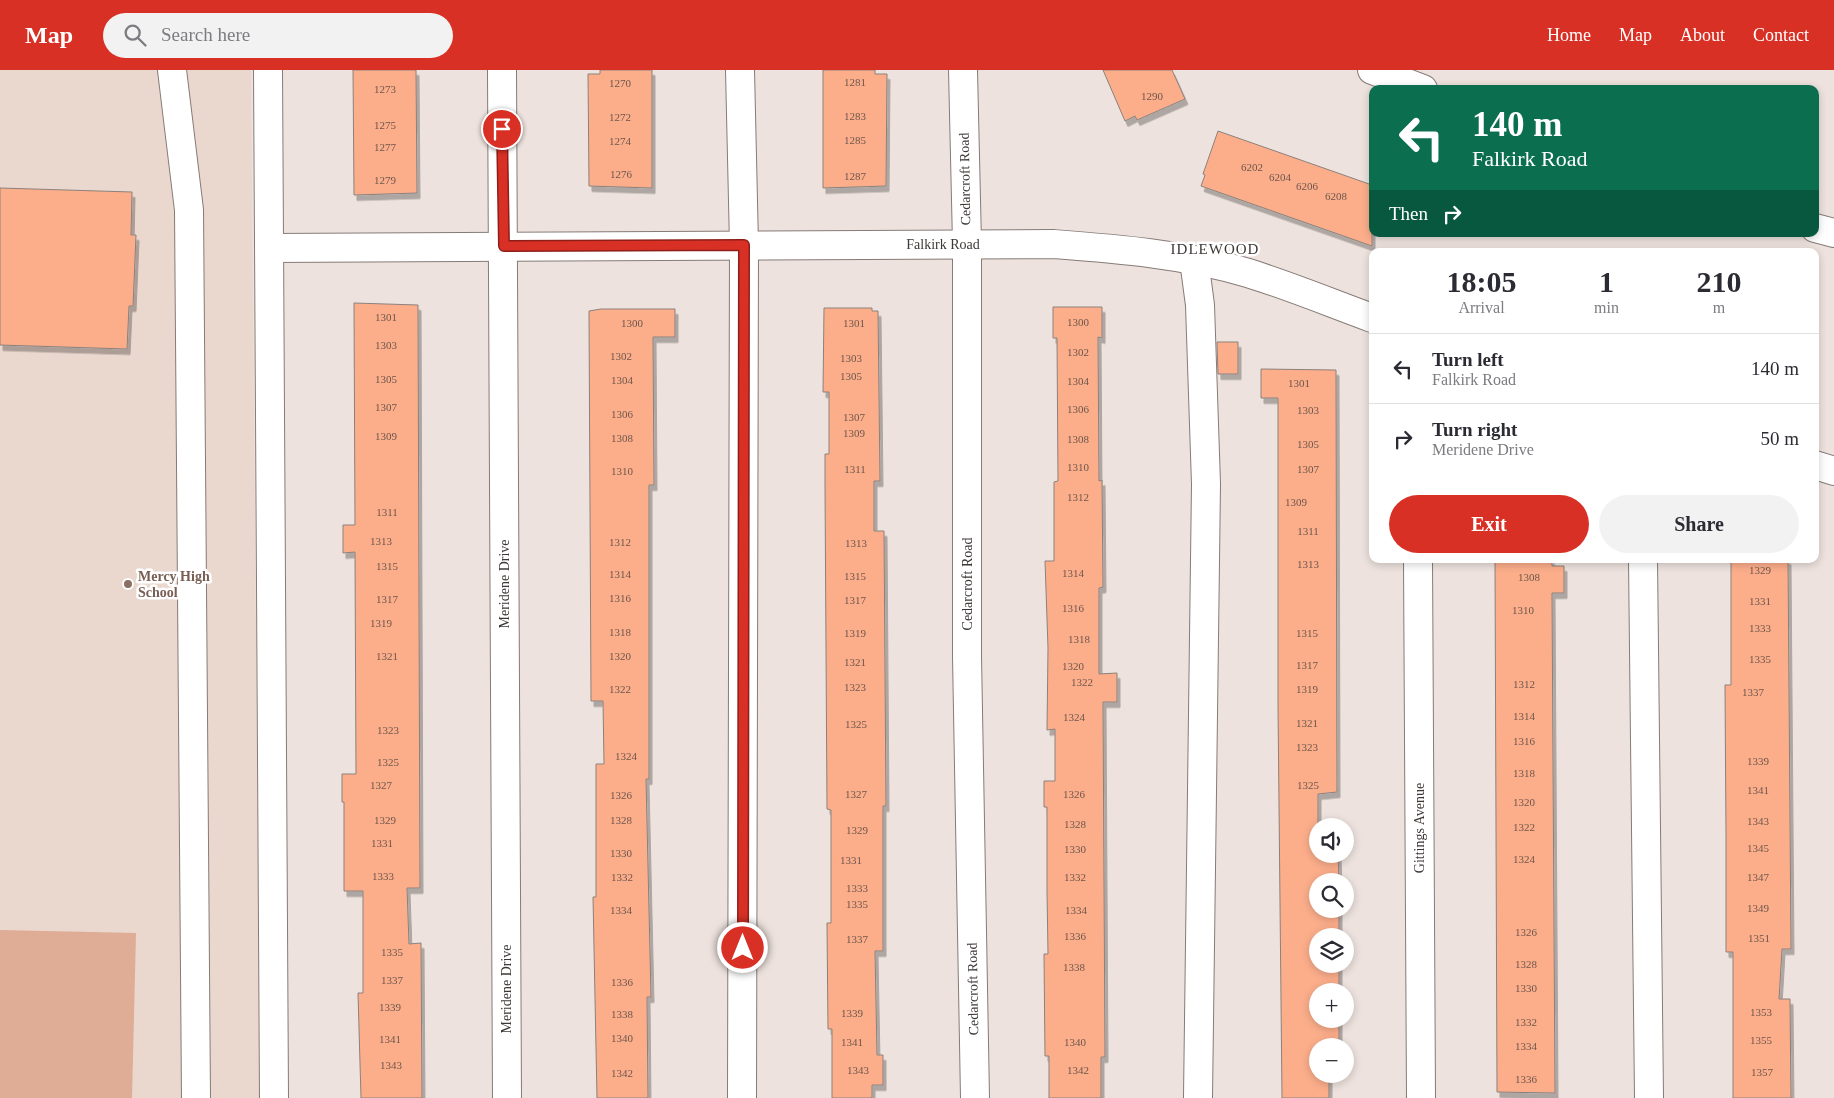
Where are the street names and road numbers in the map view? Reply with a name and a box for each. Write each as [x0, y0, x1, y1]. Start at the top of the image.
street label: Cedarcroft Road [957, 132, 973, 226]
street label: Falkirk Road [906, 237, 980, 252]
street label: Cedarcroft Road [960, 538, 975, 630]
street label: Meridene Drive [497, 539, 512, 629]
street label: Gittings Avenue [1412, 783, 1427, 873]
street label: Cedarcroft Road [965, 942, 981, 1036]
street label: Meridene Drive [499, 944, 514, 1034]

